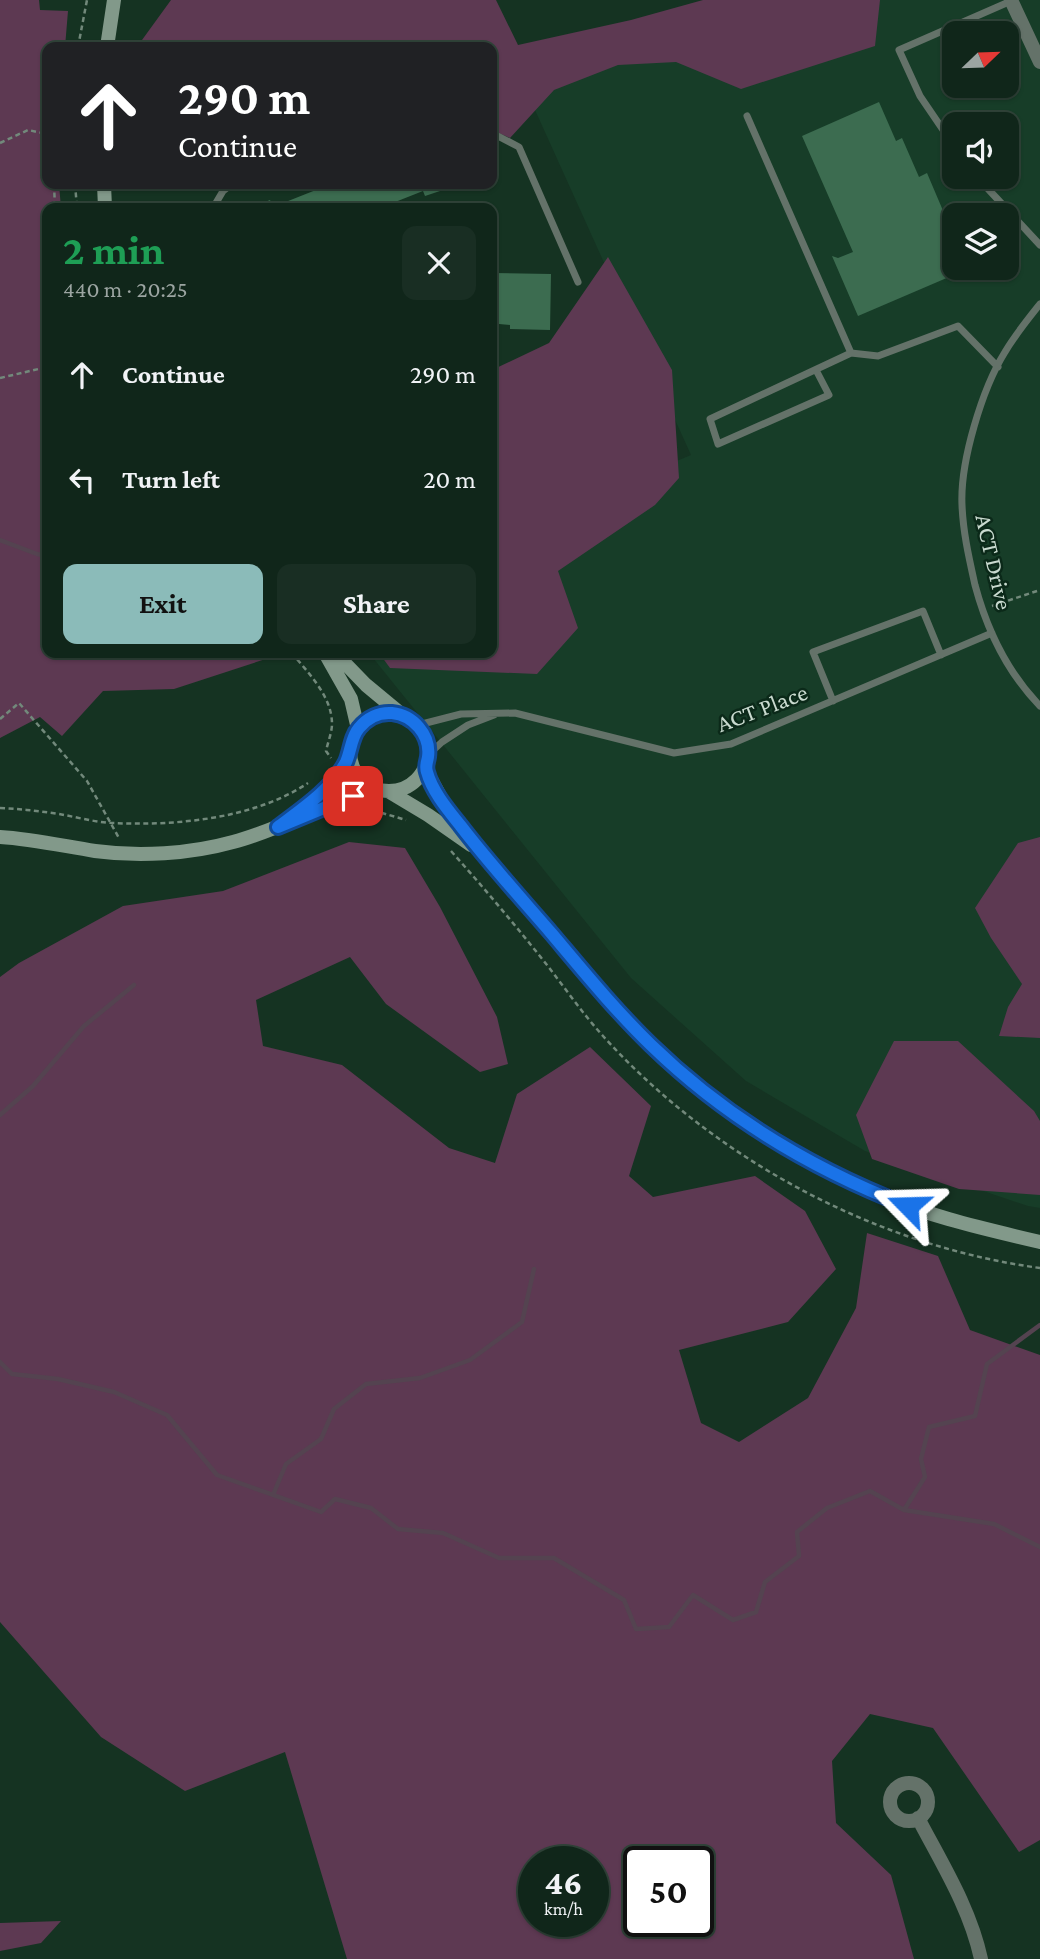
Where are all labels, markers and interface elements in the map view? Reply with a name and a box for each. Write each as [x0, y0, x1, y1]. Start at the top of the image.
north arrow [942, 21, 1018, 98]
map controls [942, 21, 1019, 280]
icon: ahead [63, 70, 154, 161]
text: 290 m [178, 70, 310, 125]
button: sound [942, 112, 1019, 189]
text: Continue [178, 128, 297, 164]
button: layers [942, 203, 1019, 280]
text: 2 min [63, 226, 164, 273]
button: close [402, 226, 476, 300]
text: 440 m · 20:25 [63, 276, 187, 302]
icon: ahead [63, 356, 101, 394]
text: Continue [122, 360, 225, 389]
text: 290 m [410, 360, 476, 389]
icon: left [63, 461, 101, 499]
text: Turn left [122, 465, 220, 494]
text: 20 m [423, 465, 476, 494]
street label: ACT Drive [970, 511, 1019, 612]
button: Exit [63, 564, 263, 644]
button: Share [277, 564, 476, 644]
street label: ACT Place [713, 678, 811, 737]
pin [323, 766, 383, 826]
icon: arrive [334, 777, 372, 815]
position arrow [871, 1169, 945, 1243]
speed limit sign: 50 [623, 1846, 714, 1937]
text: 46 [545, 1863, 582, 1902]
text: km/h [544, 1899, 583, 1919]

